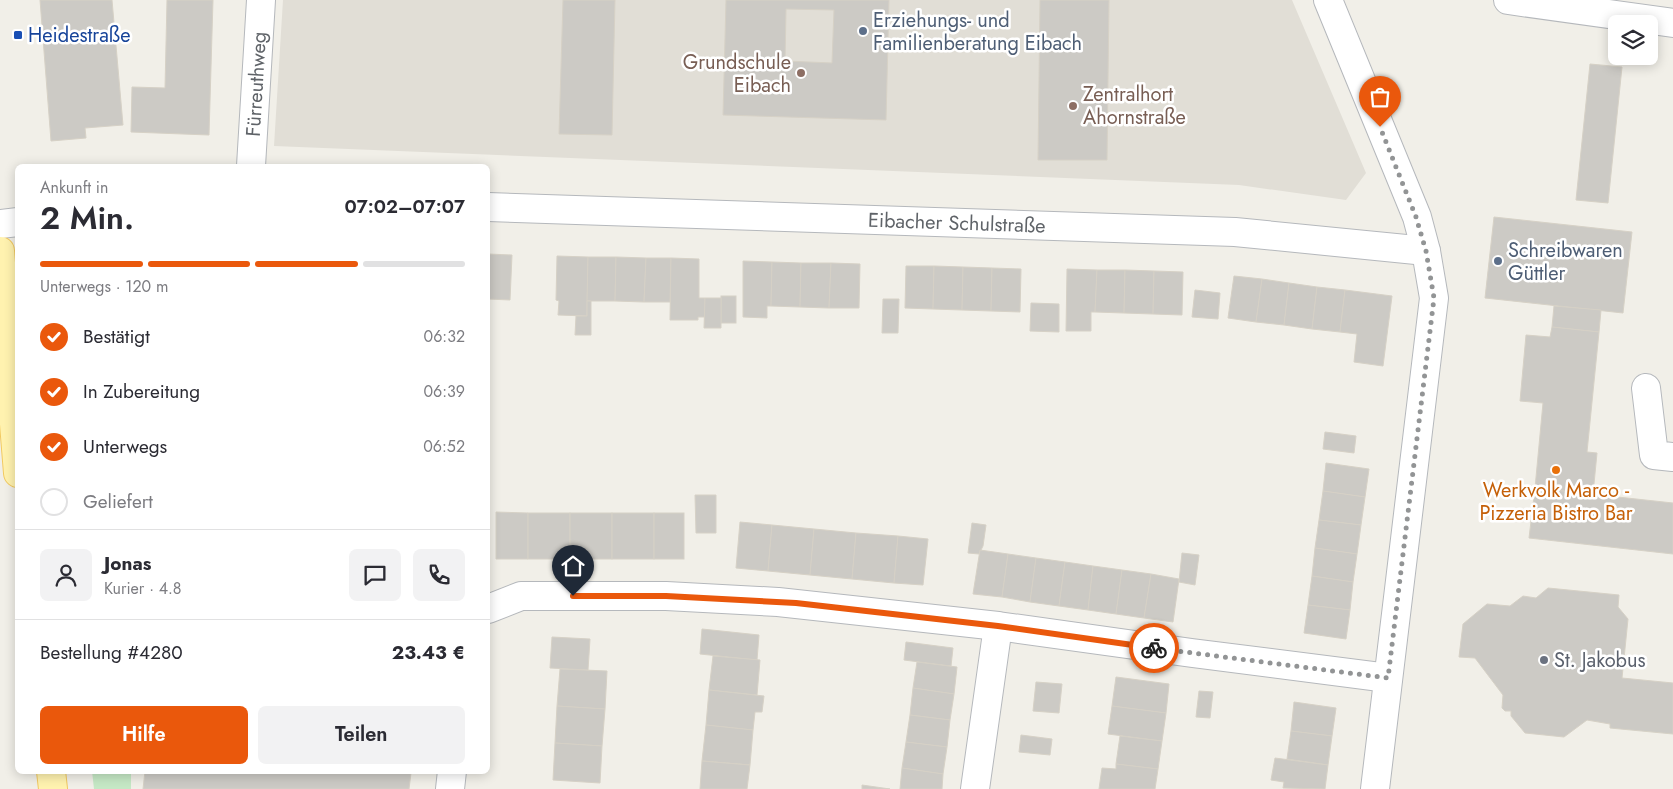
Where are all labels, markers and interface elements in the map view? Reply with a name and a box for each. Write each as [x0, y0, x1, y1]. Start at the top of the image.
place label: Erziehungs- und Familienberatung Eibach [873, 6, 1082, 58]
map controls [1608, 15, 1658, 65]
button: layers [1608, 15, 1658, 65]
place label: Heidestraße [28, 21, 130, 50]
marker: Erziehungs- und Familienberatung Eibach [857, 25, 869, 37]
marker: Heidestraße [12, 29, 24, 41]
street label: Fürreuthweg [238, 31, 274, 137]
place label: Grundschule Eibach [683, 48, 791, 100]
marker: Grundschule Eibach [795, 67, 807, 79]
pin [1359, 76, 1401, 127]
place label: Zentralhort Ahornstraße [1083, 80, 1186, 132]
icon: bag [1366, 83, 1394, 111]
marker: Zentralhort Ahornstraße [1067, 100, 1079, 112]
text: Ankunft in [40, 176, 108, 199]
text: 07:02–07:07 [345, 193, 465, 220]
text: 2 Min. [40, 195, 134, 241]
street label: Eibacher Schulstraße [867, 205, 1046, 240]
place label: Schreibwaren Güttler [1508, 236, 1623, 288]
marker: Schreibwaren Güttler [1492, 255, 1504, 267]
text: Unterwegs · 120 m [40, 275, 169, 298]
icon: check [40, 323, 68, 351]
text: Bestätigt [83, 323, 150, 350]
text: 06:32 [424, 325, 465, 348]
icon: check [40, 378, 68, 406]
text: In Zubereitung [83, 378, 200, 405]
text: 06:39 [423, 380, 465, 403]
icon: check [40, 433, 68, 461]
text: Unterwegs [83, 433, 167, 460]
text: 06:52 [423, 435, 465, 458]
marker: Werkvolk Marco - Pizzeria Bistro Bar [1550, 464, 1562, 476]
place label: Werkvolk Marco - Pizzeria Bistro Bar [1479, 476, 1633, 528]
text: Geliefert [83, 488, 153, 515]
pin [552, 545, 594, 596]
button: person [40, 549, 92, 601]
button: chat [349, 549, 401, 601]
button: phone [413, 549, 465, 601]
text: Jonas [104, 550, 151, 577]
icon: home [559, 552, 587, 580]
text: Kurier · 4.8 [104, 577, 182, 600]
courier [1129, 623, 1179, 673]
icon: bike [1140, 634, 1168, 662]
text: Bestellung #4280 [40, 639, 183, 666]
text: 23.43 € [392, 639, 465, 666]
place label: St. Jakobus [1554, 646, 1646, 675]
marker: St. Jakobus [1538, 654, 1550, 666]
button: Hilfe [40, 706, 248, 764]
button: Teilen [258, 706, 465, 764]

